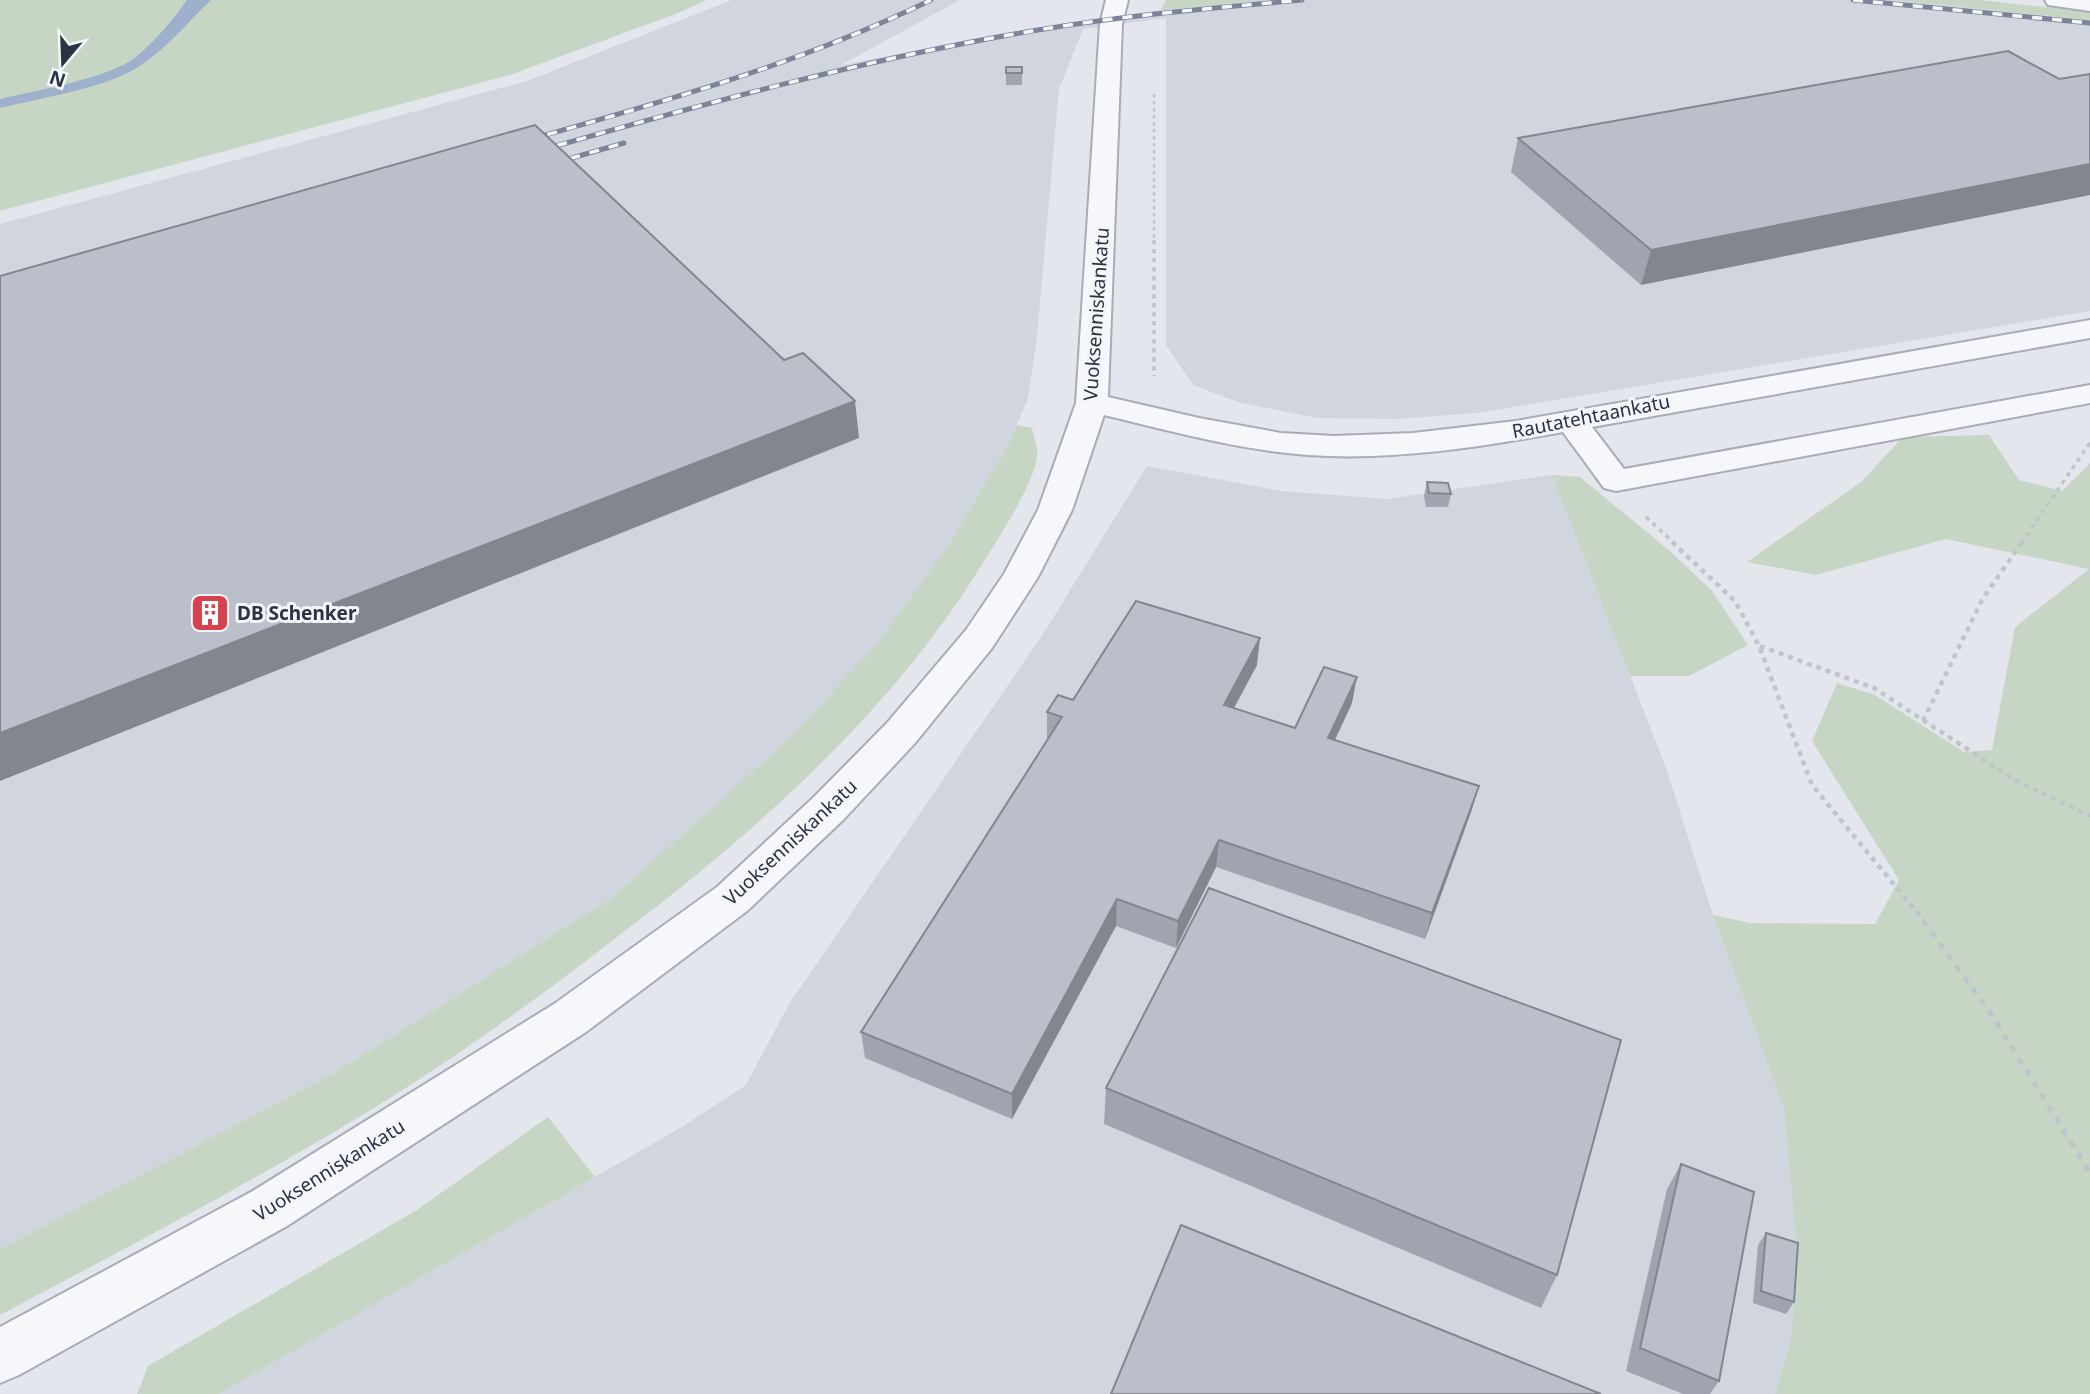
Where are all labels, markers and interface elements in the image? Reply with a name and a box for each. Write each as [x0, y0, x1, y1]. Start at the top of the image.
north arrow [28, 28, 98, 98]
text: N [46, 64, 69, 94]
street label: Vuoksenniskankatu [1077, 226, 1115, 402]
street label: Rautatehtaankatu [1510, 388, 1672, 444]
building icon: DB Schenker [189, 592, 231, 634]
place label: DB Schenker [237, 600, 357, 626]
street label: Vuoksenniskankatu [718, 773, 862, 911]
street label: Vuoksenniskankatu [248, 1113, 410, 1227]

